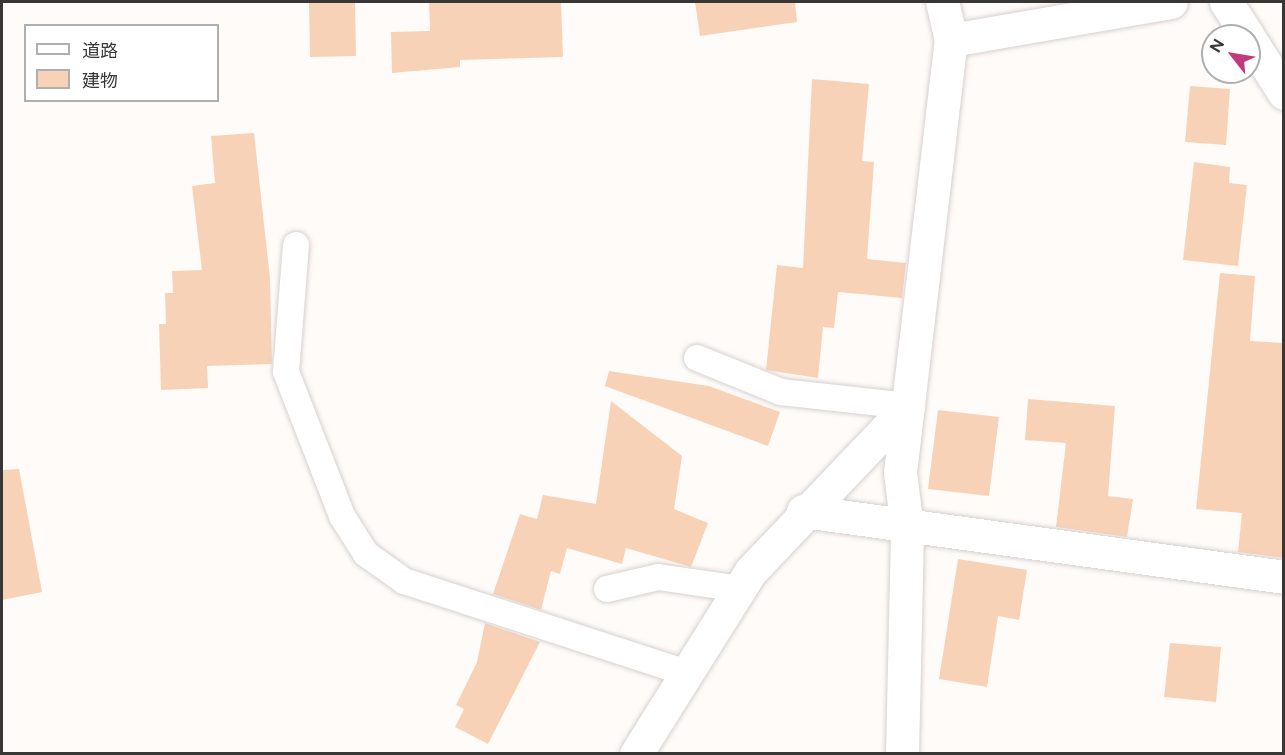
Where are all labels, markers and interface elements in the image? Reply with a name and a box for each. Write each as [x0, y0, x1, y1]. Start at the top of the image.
legend [24, 24, 219, 102]
north arrow [1201, 24, 1261, 84]
text: N [1206, 35, 1228, 56]
text: 道路 [82, 40, 118, 62]
text: 建物 [82, 70, 118, 92]

